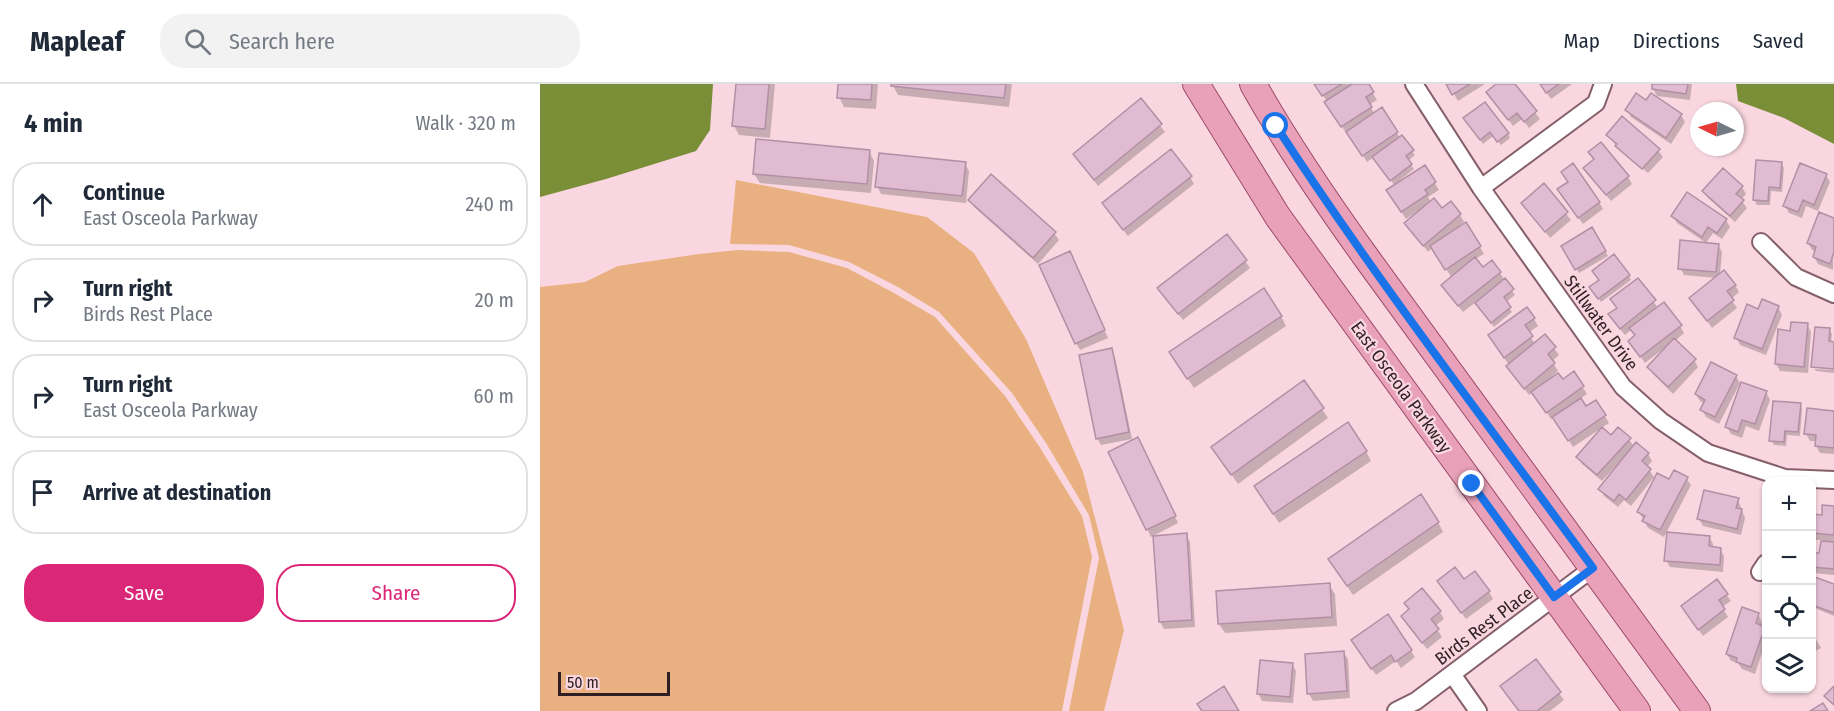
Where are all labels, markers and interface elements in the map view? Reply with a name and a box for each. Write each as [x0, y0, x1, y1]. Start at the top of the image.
search box [160, 14, 580, 68]
text: Mapleaf [30, 25, 124, 58]
icon: search [181, 25, 214, 58]
text: Search here [229, 28, 335, 55]
text: Map [1563, 28, 1600, 54]
text: Directions [1633, 28, 1720, 54]
text: Saved [1753, 28, 1804, 54]
north arrow [1690, 102, 1744, 156]
text: 4 min [24, 108, 83, 139]
text: Walk · 320 m [416, 111, 516, 135]
route start [1262, 112, 1288, 138]
text: Continue [83, 179, 165, 206]
icon: ahead [26, 188, 59, 221]
text: 240 m [465, 192, 514, 216]
text: East Osceola Parkway [83, 206, 258, 230]
street label: Stillwater Drive [1559, 271, 1643, 375]
text: Turn right [83, 275, 172, 302]
icon: right [26, 284, 59, 317]
text: 20 m [475, 288, 514, 312]
text: Birds Rest Place [83, 302, 213, 326]
street label: East Osceola Parkway [1346, 317, 1456, 457]
text: Turn right [83, 371, 172, 398]
icon: right [26, 380, 59, 413]
text: 60 m [474, 384, 514, 408]
text: East Osceola Parkway [83, 398, 258, 422]
route end [1458, 470, 1484, 496]
icon: arrive [26, 476, 59, 509]
map controls [1762, 477, 1816, 693]
button: + [1762, 477, 1816, 531]
text: Arrive at destination [83, 479, 271, 506]
button: − [1762, 531, 1816, 585]
button: Save [24, 564, 264, 622]
button: Share [276, 564, 516, 622]
street label: Birds Rest Place [1431, 582, 1537, 670]
button: locate [1762, 585, 1816, 639]
button: layers [1762, 639, 1816, 693]
scale bar [558, 669, 670, 696]
text: 50 m [567, 673, 599, 692]

